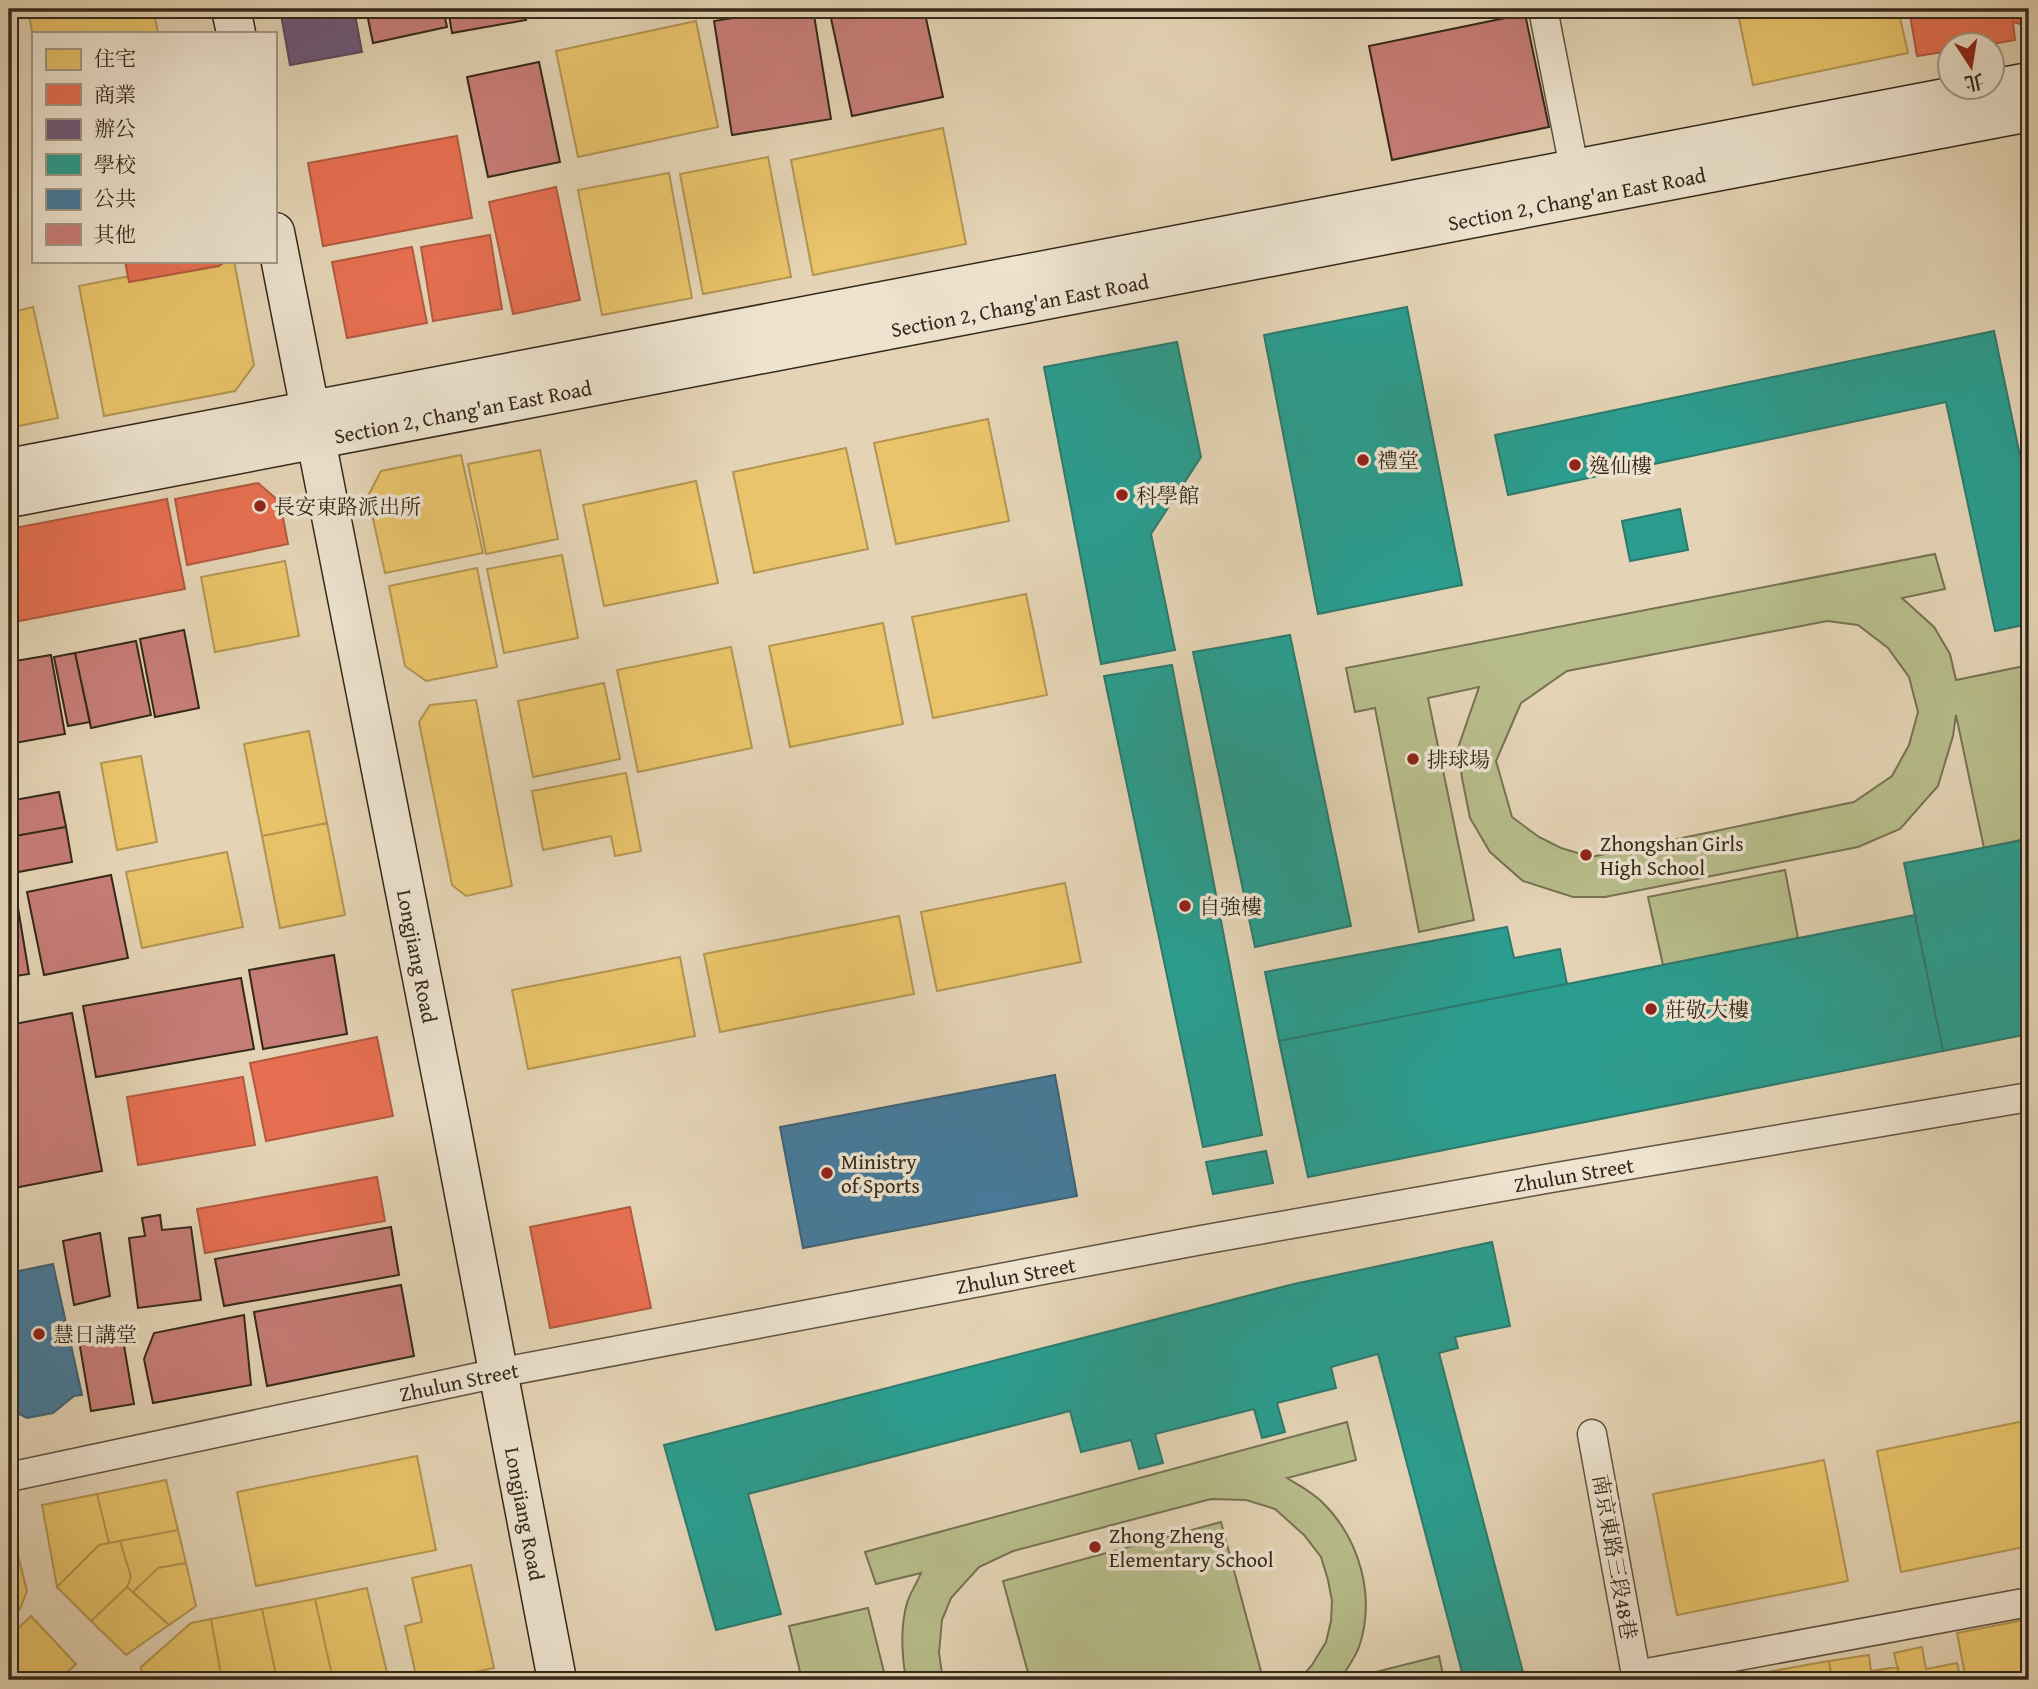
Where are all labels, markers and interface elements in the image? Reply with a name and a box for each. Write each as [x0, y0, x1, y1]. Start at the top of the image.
legend [32, 32, 276, 262]
north arrow [1937, 32, 2007, 102]
text: 住宅 [94, 43, 136, 74]
text: 北 [1962, 67, 1987, 98]
text: 商業 [94, 79, 136, 110]
text: 辦公 [94, 113, 136, 144]
text: 學校 [94, 149, 136, 180]
street label: Section 2, Chang'an East Road [1445, 158, 1709, 238]
text: 公共 [94, 183, 136, 214]
text: 其他 [94, 219, 136, 250]
street label: Section 2, Chang'an East Road [888, 265, 1152, 345]
street label: Section 2, Chang'an East Road [331, 371, 595, 451]
place label: 禮堂 [1377, 445, 1419, 476]
place label: 逸仙樓 [1589, 450, 1652, 481]
marker: 禮堂 [1355, 452, 1371, 468]
marker: 逸仙樓 [1567, 457, 1583, 473]
place label: 科學館 [1136, 480, 1199, 511]
marker: 科學館 [1114, 487, 1130, 503]
place label: 長安東路派出所 [274, 491, 421, 522]
marker: 長安東路派出所 [252, 498, 268, 514]
place label: 排球場 [1427, 744, 1490, 775]
marker: 排球場 [1405, 751, 1421, 767]
place label: Zhongshan Girls High School [1600, 828, 1744, 883]
marker: Zhongshan Girls High School [1578, 847, 1594, 863]
street label: Longjiang Road [389, 887, 446, 1026]
place label: 自強樓 [1199, 891, 1262, 922]
marker: 自強樓 [1177, 898, 1193, 914]
place label: 莊敬大樓 [1665, 994, 1749, 1025]
marker: 莊敬大樓 [1643, 1001, 1659, 1017]
place label: Ministry of Sports [841, 1146, 920, 1201]
street label: Zhulun Street [1511, 1149, 1637, 1200]
marker: Ministry of Sports [819, 1165, 835, 1181]
street label: Zhulun Street [953, 1248, 1079, 1302]
place label: 慧日講堂 [53, 1319, 137, 1350]
marker: 慧日講堂 [31, 1326, 47, 1342]
street label: Zhulun Street [396, 1354, 522, 1409]
street label: Longjiang Road [497, 1444, 553, 1584]
street label: 南京東路三段48巷 [1585, 1472, 1645, 1642]
place label: Zhong Zheng Elementary School [1109, 1520, 1274, 1575]
marker: Zhong Zheng Elementary School [1087, 1539, 1103, 1555]

